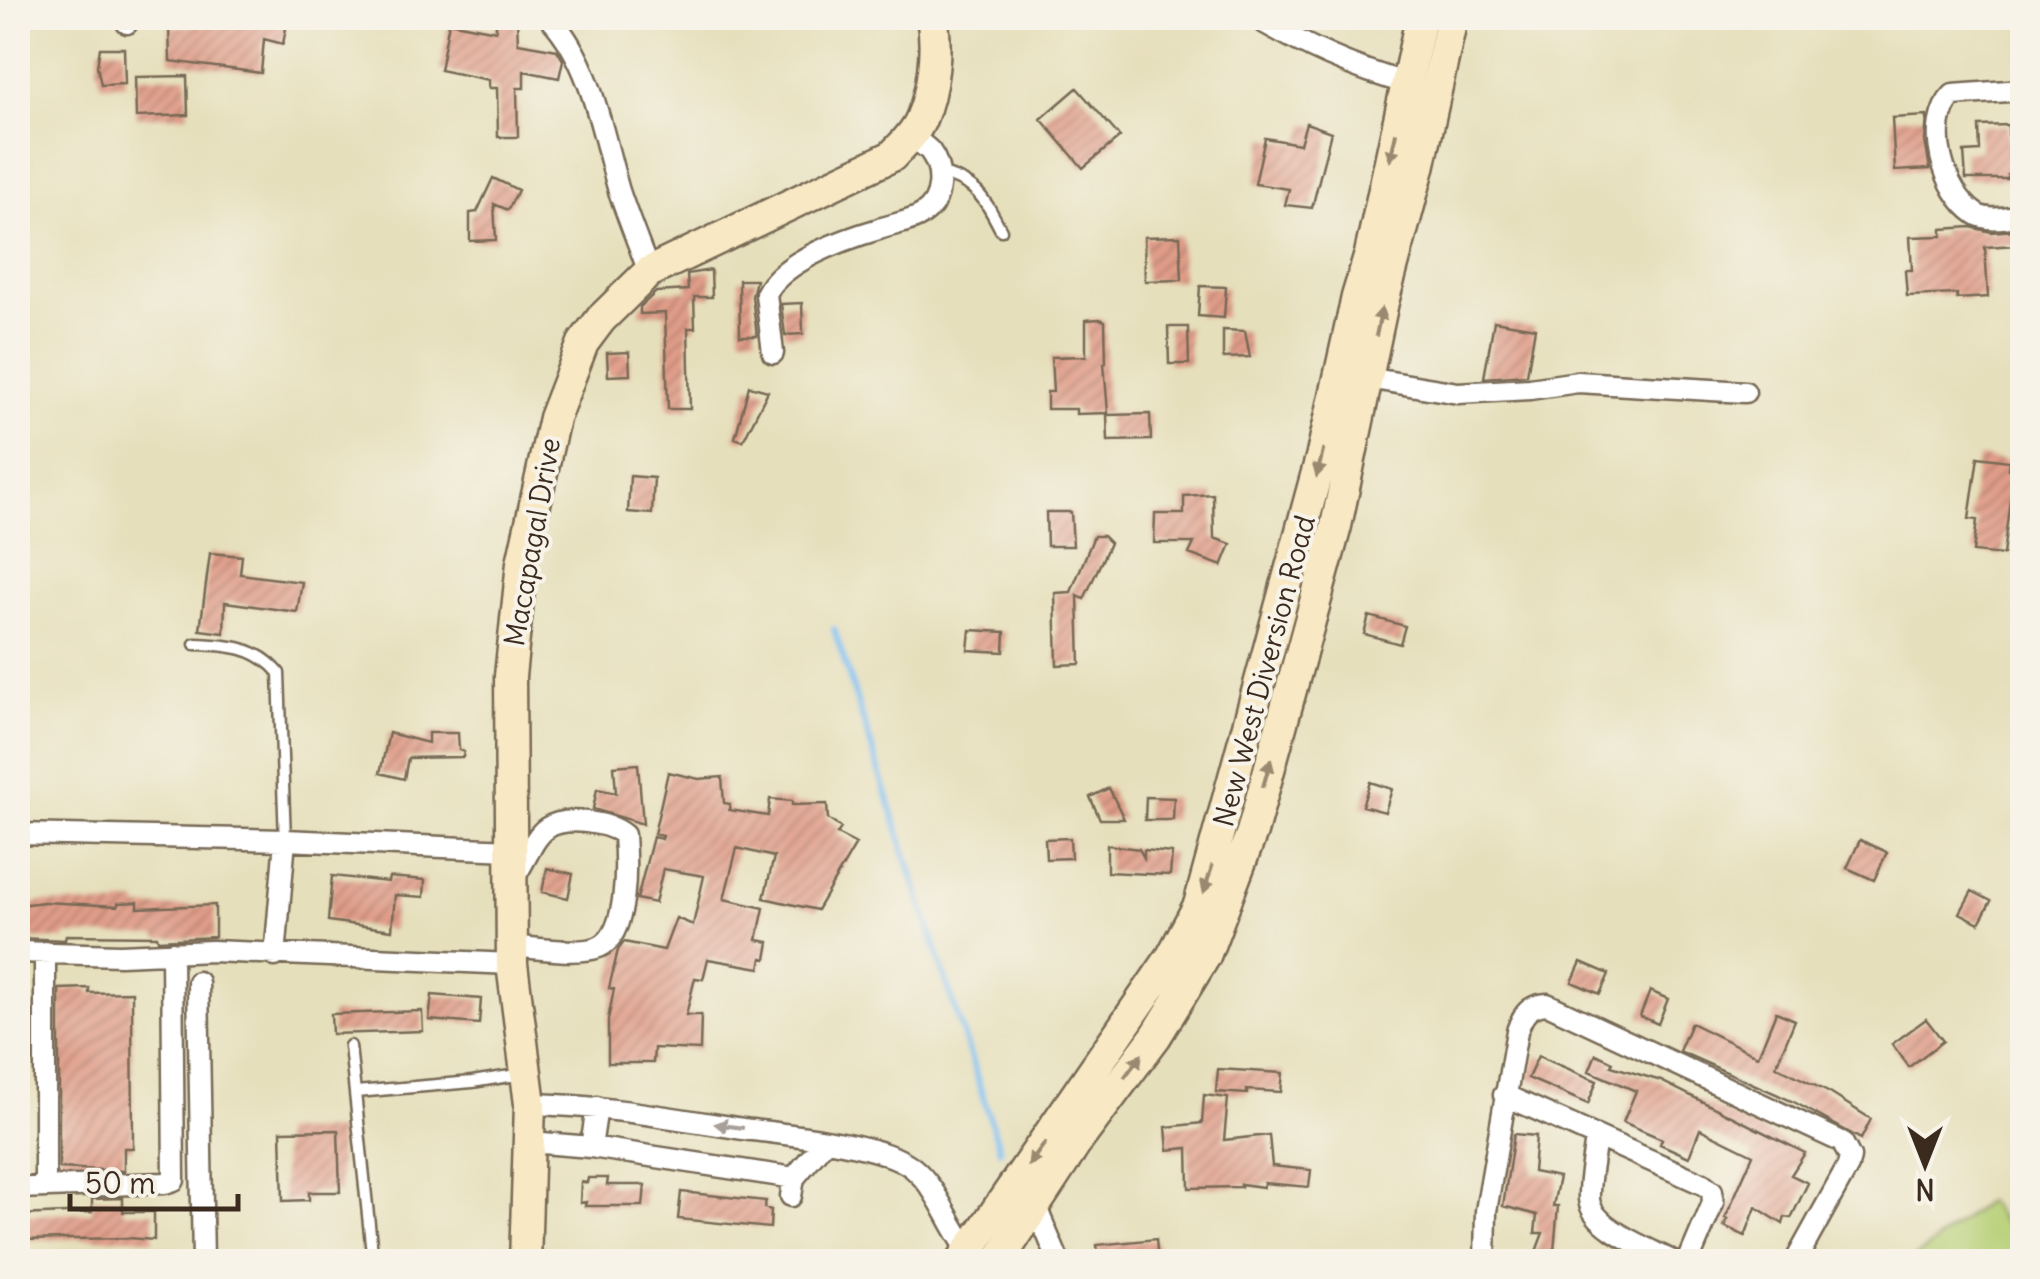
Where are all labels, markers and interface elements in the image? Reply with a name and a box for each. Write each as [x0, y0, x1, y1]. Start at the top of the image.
one-way arrow [1384, 132, 1400, 163]
one-way arrow [1371, 306, 1387, 337]
street label: Macapagal Drive [496, 435, 568, 649]
one-way arrow [1311, 448, 1327, 479]
street label: New West Diversion Road [1205, 511, 1323, 831]
one-way arrow [1260, 757, 1276, 788]
one-way arrow [1200, 864, 1215, 894]
one-way arrow [1123, 1053, 1143, 1079]
north arrow [1875, 1114, 1975, 1214]
one-way arrow [712, 1118, 744, 1134]
one-way arrow [1028, 1141, 1048, 1167]
scale bar [70, 1149, 238, 1211]
text: 50 m [85, 1164, 155, 1202]
text: N [1915, 1171, 1935, 1207]

